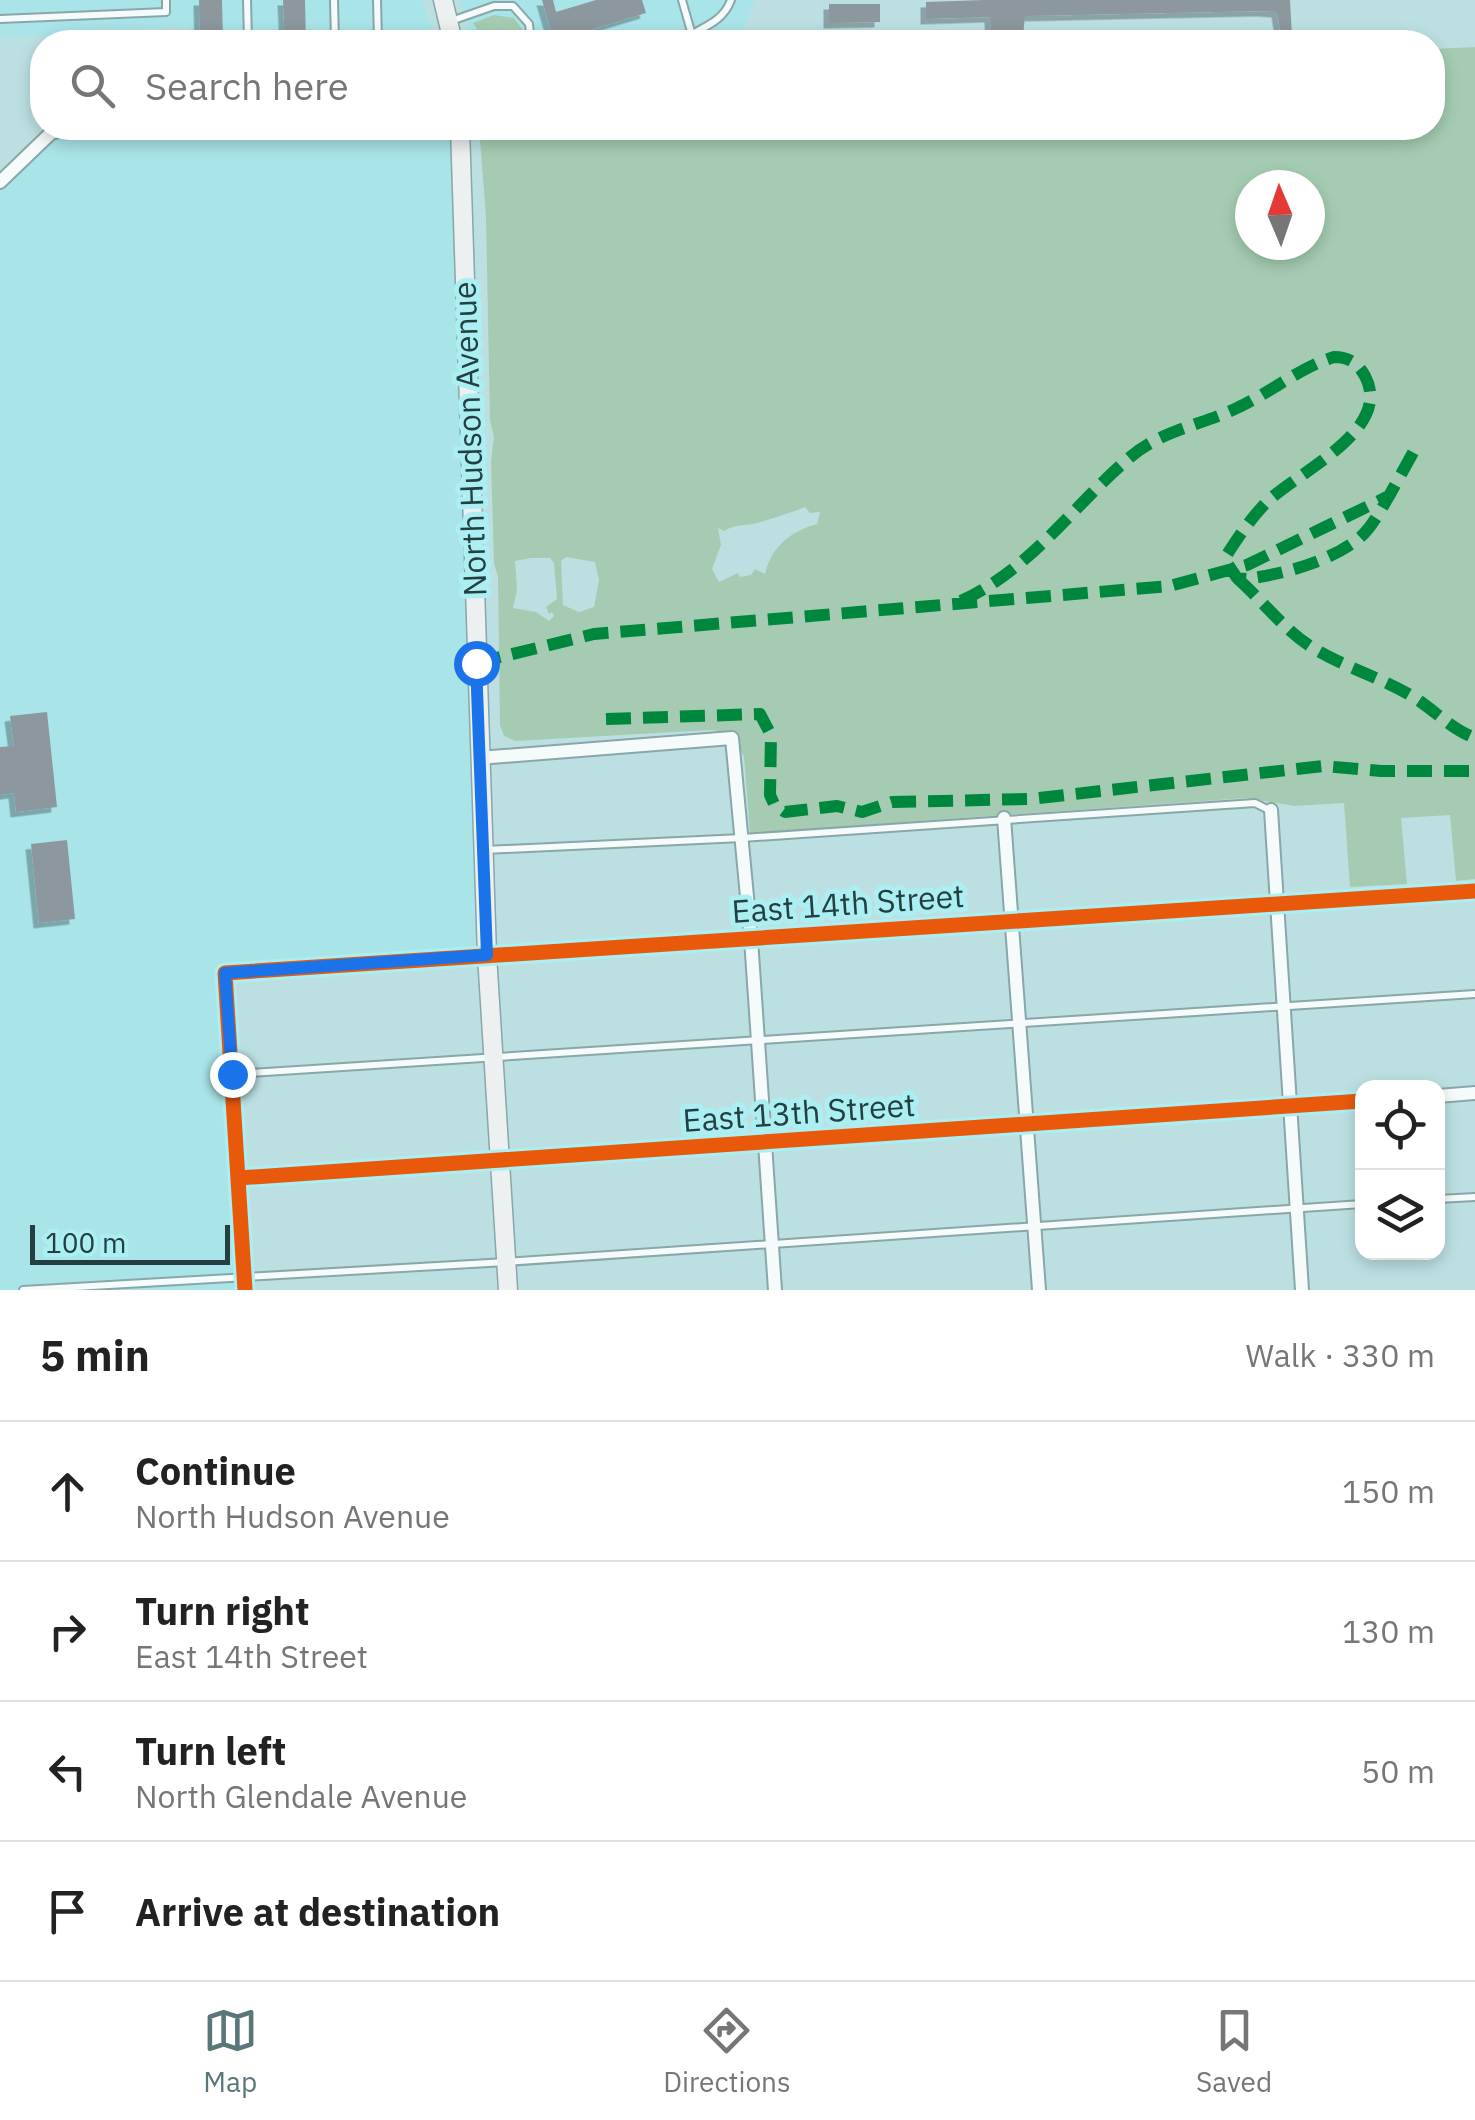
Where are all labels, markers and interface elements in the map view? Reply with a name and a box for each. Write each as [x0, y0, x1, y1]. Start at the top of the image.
search box [30, 30, 1445, 140]
icon: search [65, 58, 120, 113]
text: Search here [145, 61, 349, 110]
north arrow [1235, 170, 1325, 260]
street label: North Hudson Avenue [443, 281, 495, 597]
route start [454, 641, 500, 687]
street label: East 14th Street [730, 874, 966, 932]
route end [210, 1052, 256, 1098]
map controls [1355, 1080, 1445, 1260]
button: locate [1355, 1080, 1445, 1170]
street label: East 13th Street [681, 1083, 917, 1141]
button: layers [1355, 1170, 1445, 1260]
scale bar [30, 1220, 230, 1264]
text: 100 m [45, 1224, 126, 1261]
text: 5 min [40, 1328, 150, 1383]
text: Walk · 330 m [1246, 1334, 1435, 1376]
text: Continue [135, 1446, 296, 1495]
icon: ahead [40, 1464, 95, 1519]
text: 150 m [1342, 1470, 1435, 1512]
text: North Hudson Avenue [135, 1495, 450, 1537]
text: Turn right [135, 1586, 310, 1635]
icon: right [40, 1604, 95, 1659]
text: 130 m [1342, 1610, 1435, 1652]
text: East 14th Street [135, 1635, 368, 1677]
text: Turn left [135, 1726, 286, 1775]
icon: left [40, 1744, 95, 1799]
text: 50 m [1361, 1750, 1435, 1792]
text: North Glendale Avenue [135, 1775, 467, 1817]
icon: arrive [40, 1884, 95, 1939]
text: Arrive at destination [135, 1887, 500, 1936]
tab: Map [203, 2003, 258, 2100]
tab: Directions [663, 2003, 791, 2100]
tab: Saved [1196, 2003, 1272, 2100]

